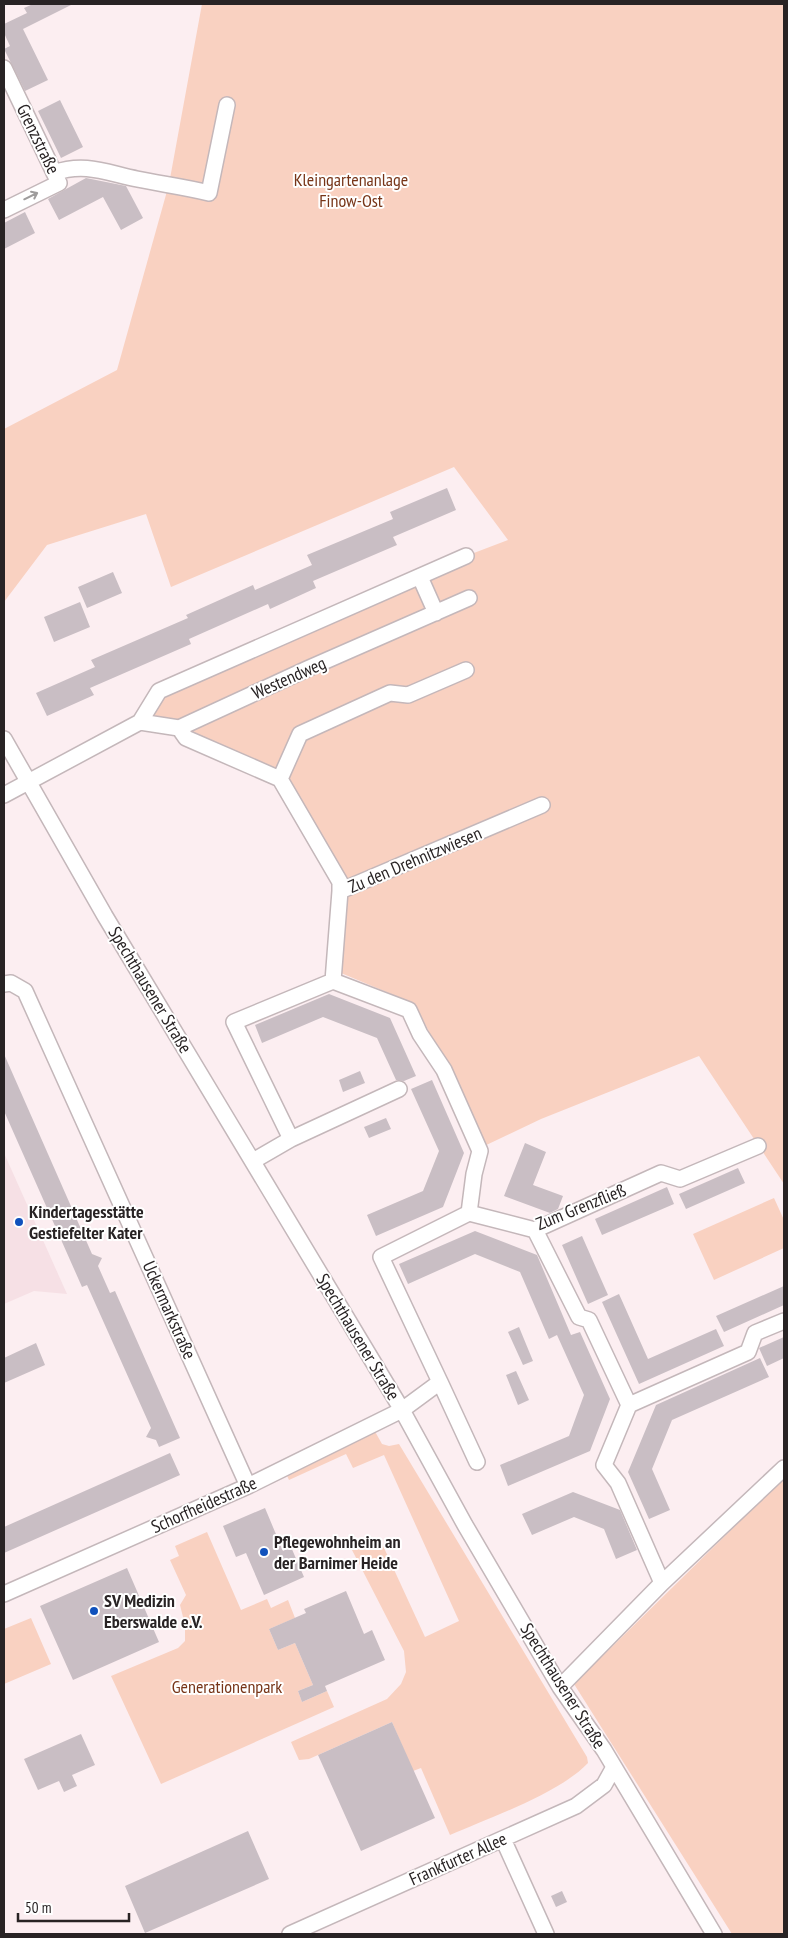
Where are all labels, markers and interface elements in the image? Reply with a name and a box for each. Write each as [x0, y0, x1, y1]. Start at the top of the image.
street label: Grenzstraße [12, 100, 65, 178]
park label: Kleingartenanlage Finow-Ost [294, 168, 408, 212]
one-way arrow [23, 191, 38, 201]
street label: Westendweg [248, 651, 329, 704]
street label: Zu den Drehnitzwiesen [345, 821, 485, 898]
street label: Spechthausener Straße [104, 922, 197, 1057]
street label: Zum Grenzfließ [532, 1178, 629, 1235]
place label: Kindertagesstätte Gestiefelter Kater [29, 1200, 144, 1244]
marker: Kindertagesstätte Gestiefelter Kater [13, 1216, 25, 1228]
street label: Uckermarkstraße [138, 1257, 201, 1363]
street label: Spechthausener Straße [312, 1269, 405, 1404]
street label: Schorfheidestraße [147, 1471, 260, 1538]
place label: Pflegewohnheim an der Barnimer Heide [274, 1530, 401, 1574]
marker: Pflegewohnheim an der Barnimer Heide [258, 1546, 270, 1558]
place label: SV Medizin Eberswalde e.V. [104, 1589, 203, 1633]
marker: SV Medizin Eberswalde e.V. [88, 1605, 100, 1617]
street label: Spechthausener Straße [516, 1619, 611, 1753]
park label: Generationenpark [172, 1675, 282, 1698]
street label: Frankfurter Allee [405, 1827, 510, 1890]
scale bar [18, 1890, 129, 1922]
text: 50 m [25, 1898, 51, 1917]

